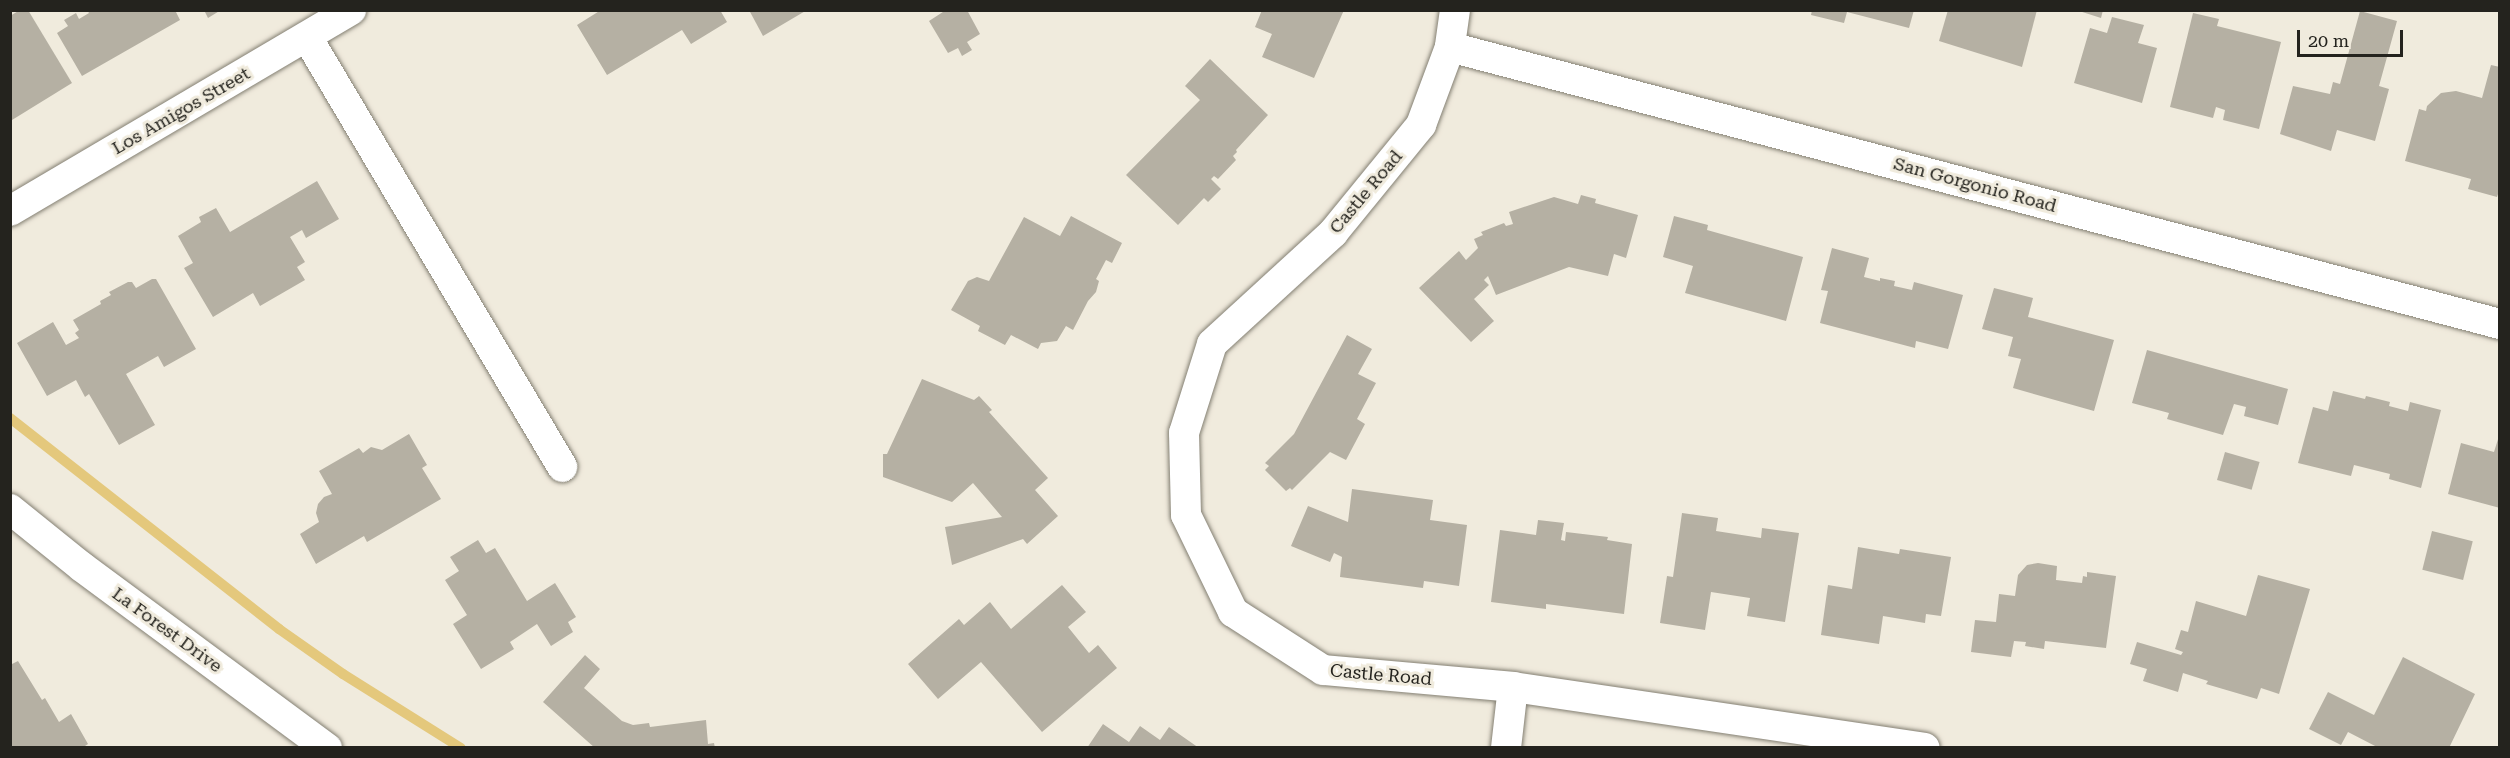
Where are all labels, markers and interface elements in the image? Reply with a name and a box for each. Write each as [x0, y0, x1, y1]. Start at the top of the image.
scale bar [2300, 18, 2406, 56]
text: 20 m [2308, 30, 2349, 51]
street label: Los Amigos Street [108, 63, 254, 159]
street label: Castle Road [1325, 146, 1407, 238]
street label: San Gorgonio Road [1891, 153, 2059, 217]
street label: La Forest Drive [108, 583, 226, 677]
street label: Castle Road [1329, 660, 1433, 690]

